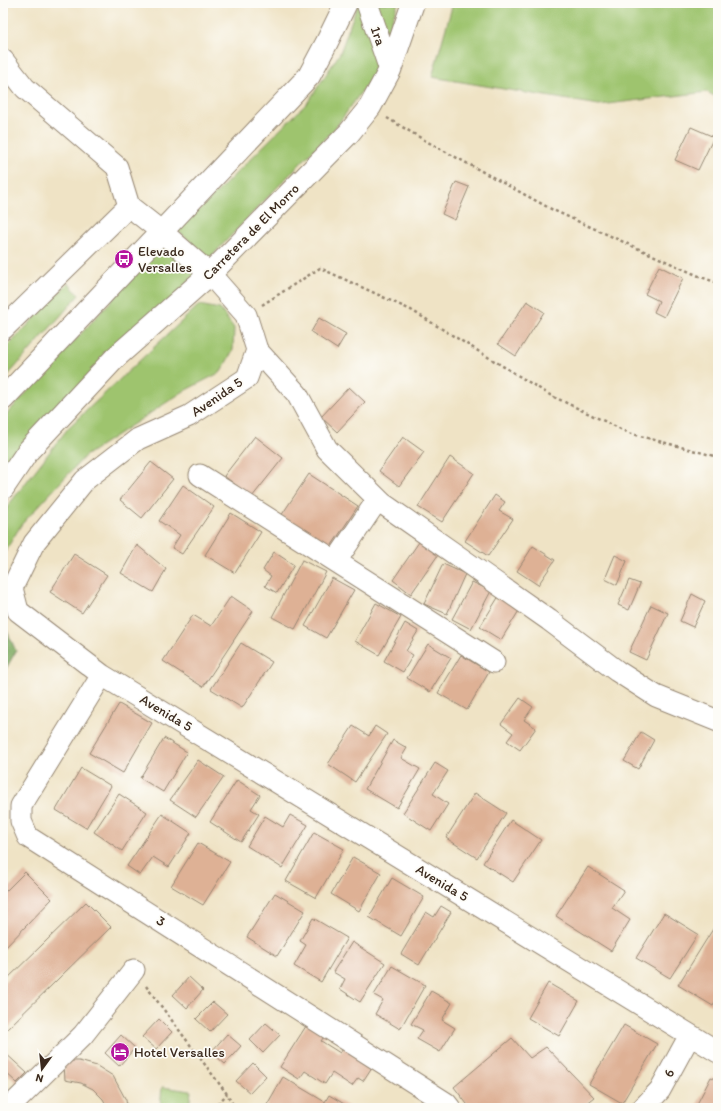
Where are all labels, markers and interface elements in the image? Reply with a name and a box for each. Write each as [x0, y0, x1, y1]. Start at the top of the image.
street label: 1ra [367, 24, 389, 49]
street label: Carretera de El Morro [199, 180, 303, 284]
place label: Elevado Versalles [138, 243, 192, 276]
bus stop icon: Elevado Versalles [113, 248, 135, 270]
street label: Avenida 5 [188, 374, 246, 420]
street label: Avenida 5 [137, 691, 195, 735]
street label: Avenida 5 [413, 861, 471, 905]
street label: 3 [153, 912, 169, 930]
hotel icon: Hotel Versalles [109, 1041, 131, 1063]
place label: Hotel Versalles [134, 1044, 225, 1061]
north arrow [22, 1049, 62, 1089]
street label: 6 [660, 1066, 678, 1080]
text: N [34, 1071, 45, 1085]

